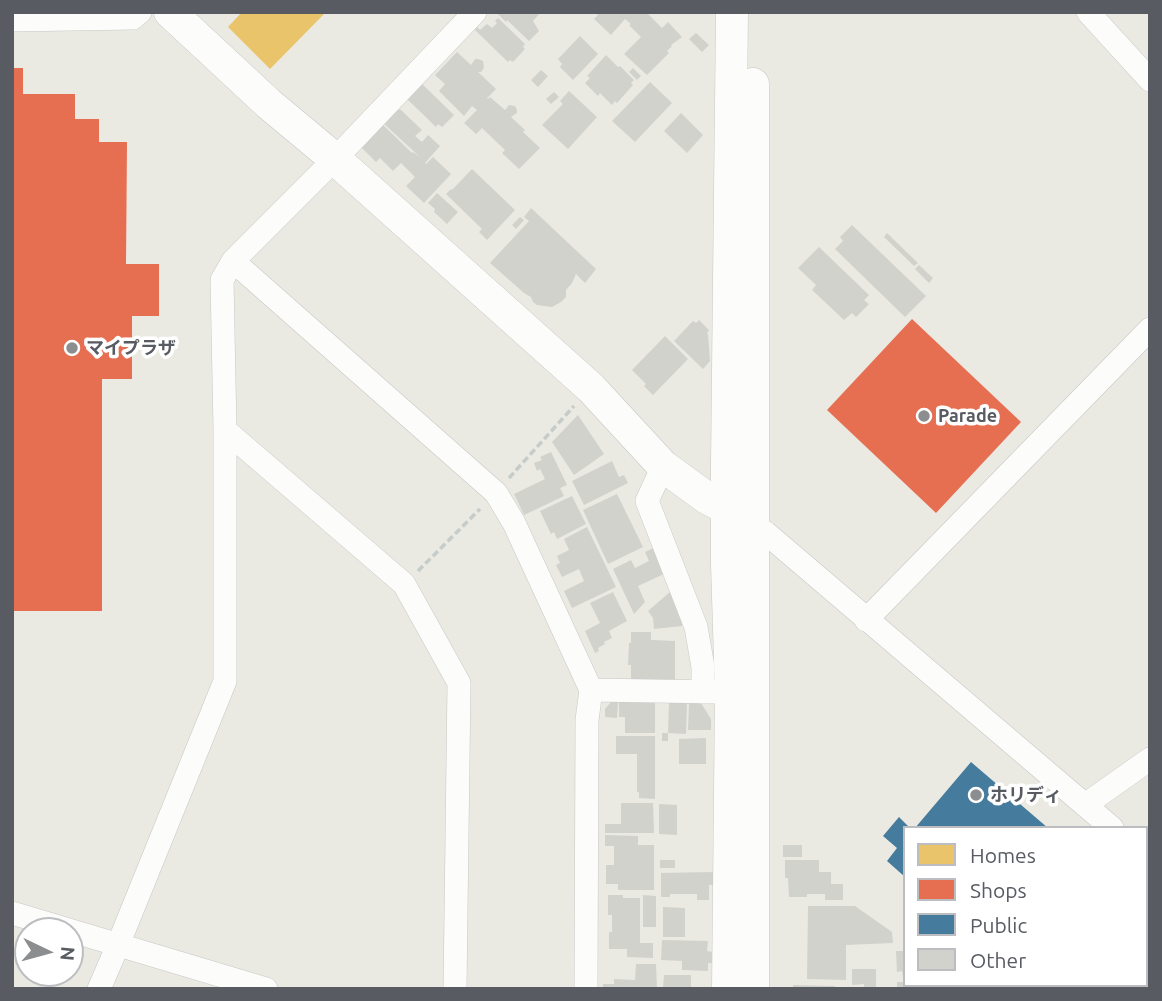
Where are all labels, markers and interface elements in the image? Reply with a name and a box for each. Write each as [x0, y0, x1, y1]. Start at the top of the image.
place label: マイプラザ [86, 337, 176, 359]
marker: マイプラザ [64, 340, 80, 356]
place label: Parade [938, 405, 997, 427]
marker: Parade [916, 408, 932, 424]
place label: ホリディ [990, 784, 1062, 806]
marker: ホリディ [968, 787, 984, 803]
legend [903, 826, 1148, 987]
text: Homes [970, 843, 1036, 867]
text: Shops [970, 878, 1027, 902]
text: Public [970, 913, 1027, 937]
north arrow [14, 917, 84, 987]
text: N [56, 946, 80, 962]
text: Other [970, 948, 1026, 972]

